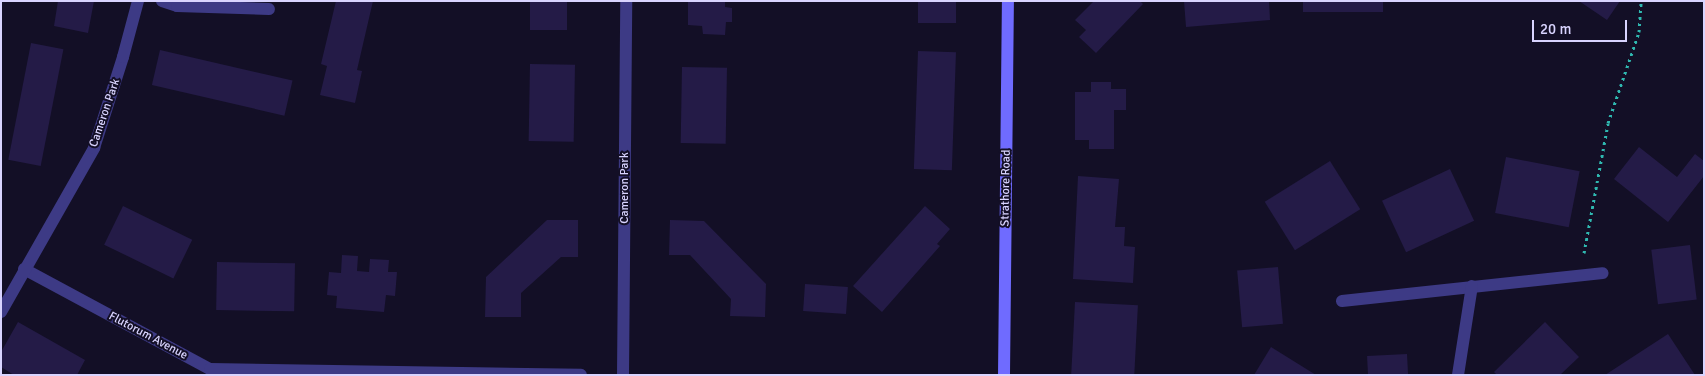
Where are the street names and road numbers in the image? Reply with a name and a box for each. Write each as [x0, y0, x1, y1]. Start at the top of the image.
street label: Cameron Park [87, 77, 123, 149]
street label: Strathore Road [998, 150, 1014, 226]
street label: Cameron Park [618, 152, 632, 224]
street label: Flutorum Avenue [106, 309, 190, 363]

